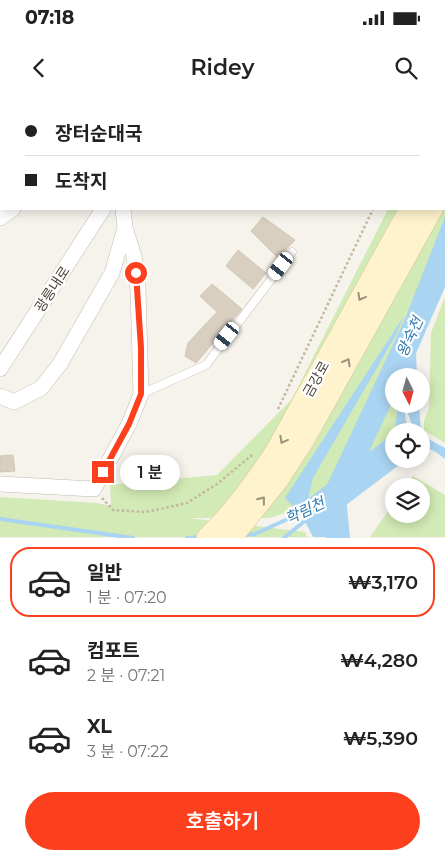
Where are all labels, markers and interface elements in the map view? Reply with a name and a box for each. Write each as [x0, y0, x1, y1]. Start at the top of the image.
text: 07:18 [25, 6, 74, 29]
icon: back [25, 54, 53, 82]
text: Ridey [191, 54, 254, 81]
icon: search [392, 54, 420, 82]
text: 장터순대국 [55, 122, 142, 145]
text: 도착지 [55, 170, 107, 193]
car [265, 250, 296, 282]
street label: 광릉내로 [30, 262, 74, 316]
route start [125, 262, 147, 284]
one-way arrow [357, 292, 367, 301]
water label: 왕숙천 [392, 312, 428, 360]
car [211, 320, 242, 352]
street label: 금강로 [299, 358, 333, 400]
one-way arrow [341, 358, 351, 367]
north arrow [385, 368, 430, 412]
map controls [385, 368, 430, 523]
button: locate [385, 423, 430, 468]
one-way arrow [279, 434, 289, 443]
callout: 1 분 [120, 454, 180, 490]
route end [92, 461, 114, 483]
text: 1 분 [137, 463, 163, 482]
button: layers [385, 478, 430, 523]
water label: 학림천 [282, 492, 330, 528]
one-way arrow [257, 497, 265, 506]
icon: car [27, 560, 72, 605]
text: 일반 [87, 561, 122, 584]
text: ₩3,170 [348, 571, 418, 594]
text: 1 분 · 07:20 [87, 588, 167, 607]
icon: car [27, 638, 72, 683]
text: 컴포트 [87, 639, 139, 662]
text: ₩4,280 [340, 649, 418, 672]
text: 2 분 · 07:21 [87, 666, 165, 685]
text: XL [87, 715, 112, 738]
icon: car [27, 716, 72, 761]
text: ₩5,390 [343, 727, 418, 750]
text: 3 분 · 07:22 [87, 742, 169, 761]
button: 호출하기 [25, 792, 420, 850]

